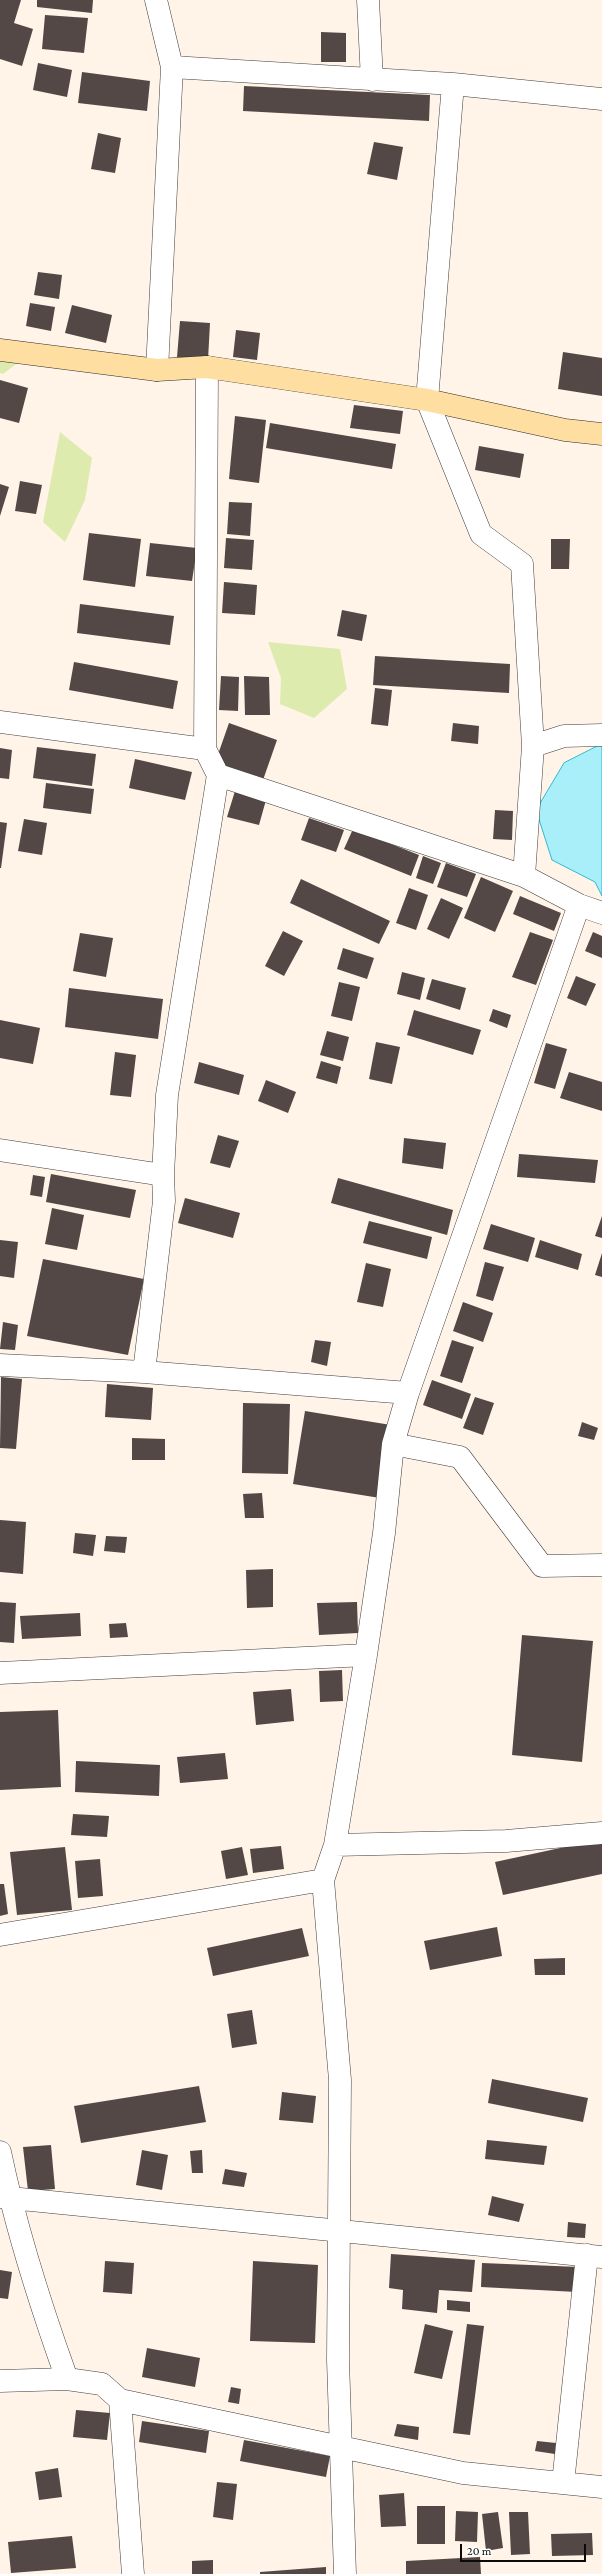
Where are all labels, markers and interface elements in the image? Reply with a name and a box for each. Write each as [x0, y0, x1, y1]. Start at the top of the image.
scale bar [462, 2536, 588, 2562]
text: 20 m [467, 2544, 491, 2558]

